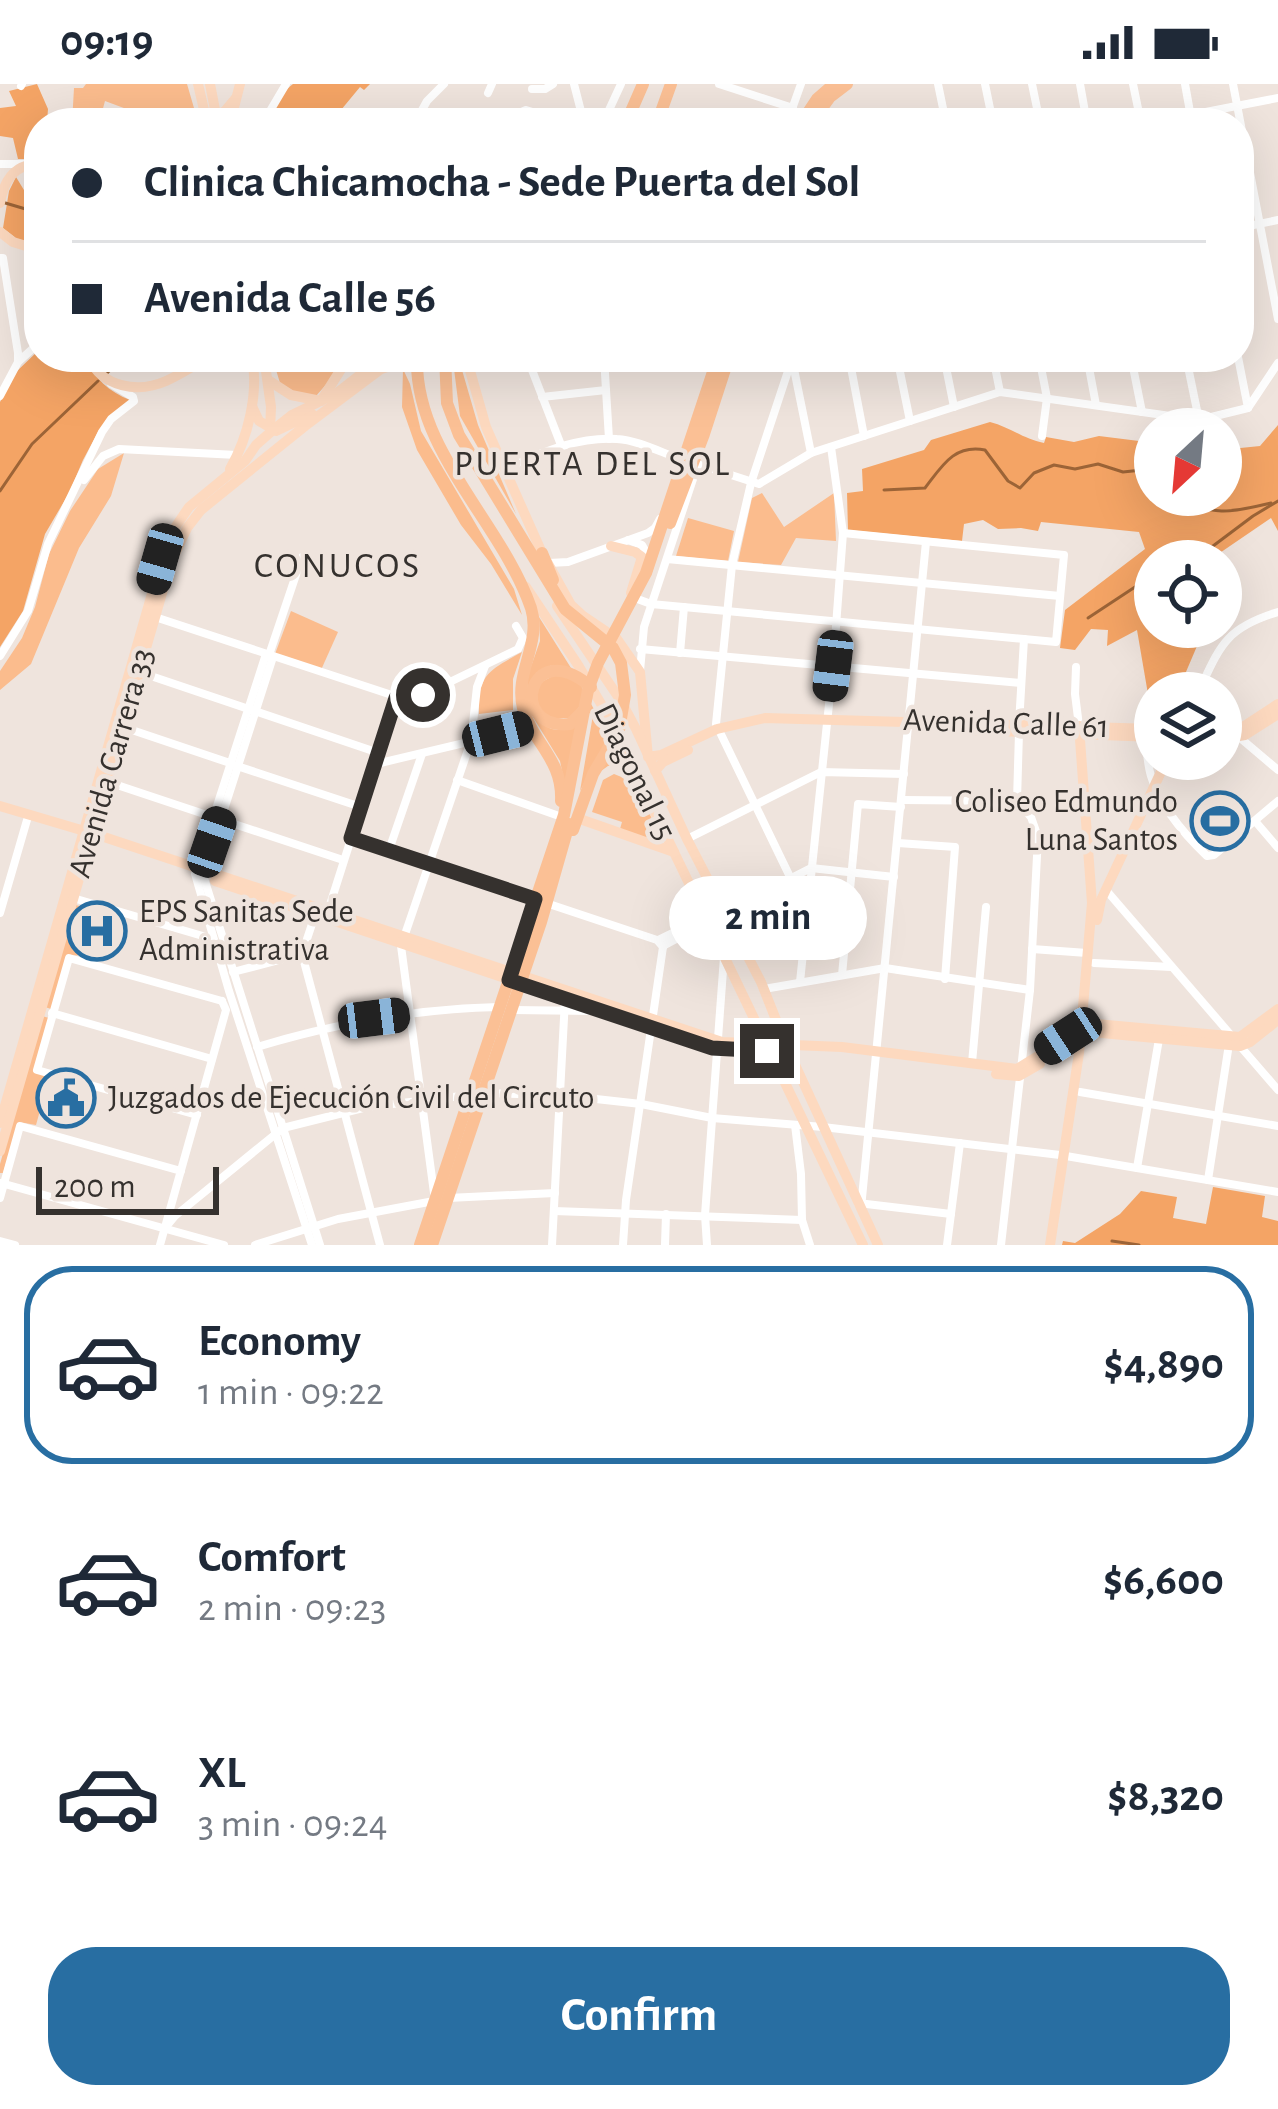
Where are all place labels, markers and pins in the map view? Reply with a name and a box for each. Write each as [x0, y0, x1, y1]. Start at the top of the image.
place label: Coliseo Edmundo Luna Santos [955, 786, 1178, 857]
sports icon: Coliseo Edmundo Luna Santos [1189, 790, 1251, 852]
place label: EPS Sanitas Sede Administrativa [139, 896, 354, 967]
hospital icon: EPS Sanitas Sede Administrativa [66, 900, 128, 962]
public building icon: Juzgados de Ejecución Civil del Circuto [35, 1067, 97, 1129]
place label: Juzgados de Ejecución Civil del Circuto [108, 1082, 594, 1115]

